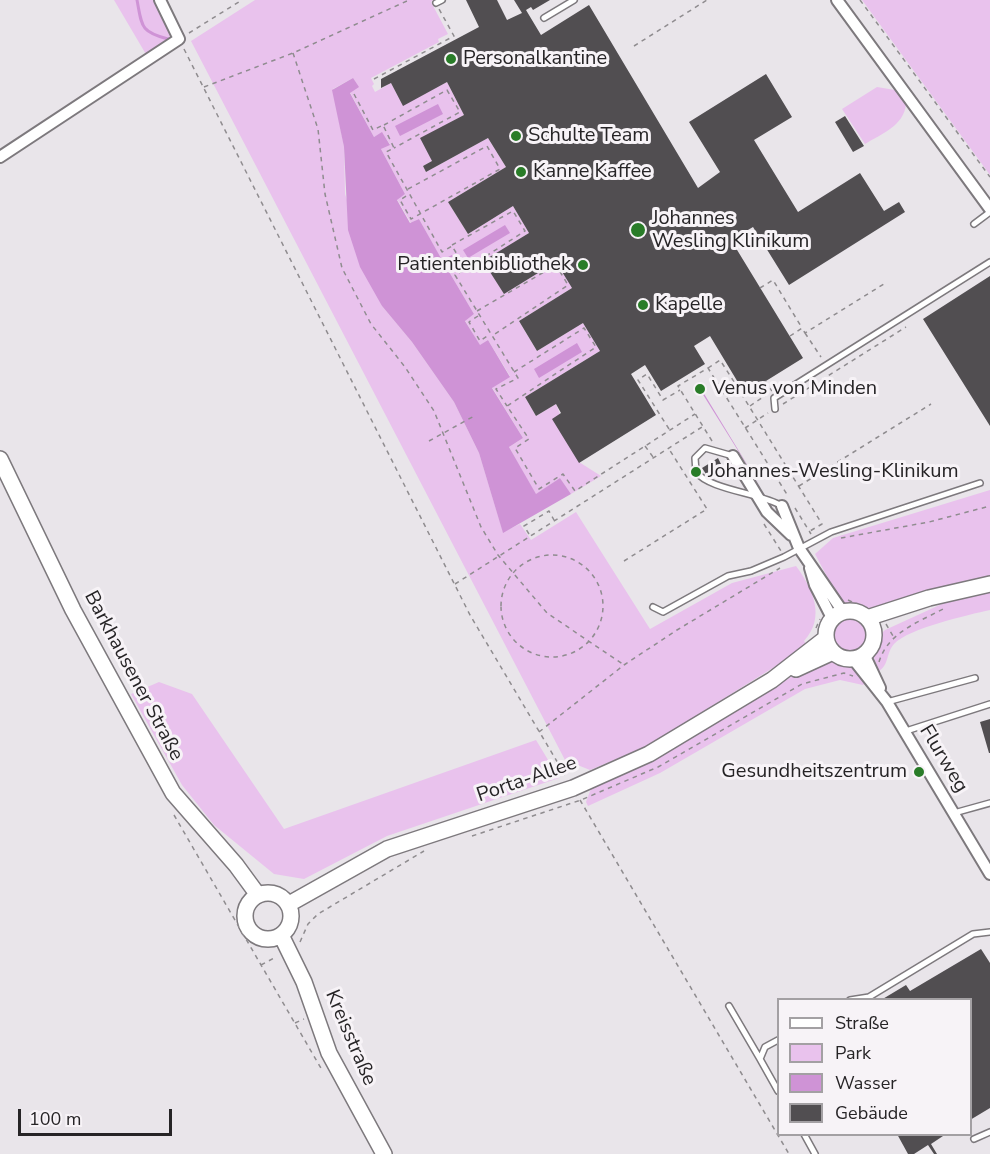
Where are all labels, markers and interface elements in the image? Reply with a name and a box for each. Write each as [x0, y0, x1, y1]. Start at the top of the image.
place label: Personalkantine [463, 47, 607, 71]
marker: Personalkantine [444, 52, 458, 66]
place label: Schulte Team [528, 124, 649, 148]
marker: Schulte Team [509, 129, 523, 143]
place label: Kanne Kaffee [533, 160, 652, 184]
marker: Kanne Kaffee [514, 165, 528, 179]
place label: Johannes Wesling Klinikum [652, 207, 809, 254]
marker: Johannes Wesling Klinikum [629, 221, 647, 239]
place label: Patientenbibliothek [397, 253, 571, 277]
marker: Patientenbibliothek [576, 258, 590, 272]
place label: Kapelle [655, 293, 723, 317]
marker: Kapelle [636, 298, 650, 312]
place label: Venus von Minden [712, 377, 877, 401]
marker: Venus von Minden [693, 382, 707, 396]
place label: Johannes-Wesling-Klinikum [708, 460, 959, 484]
marker: Johannes-Wesling-Klinikum [689, 465, 703, 479]
street label: Barkhausener Straße [78, 587, 188, 765]
street label: Flurweg [913, 721, 973, 797]
street label: Porta-Allee [474, 752, 580, 808]
place label: Gesundheitszentrum [721, 760, 907, 784]
marker: Gesundheitszentrum [912, 765, 926, 779]
street label: Kreisstraße [319, 987, 381, 1089]
legend [777, 998, 972, 1136]
text: Straße [835, 1011, 889, 1035]
text: Park [835, 1041, 871, 1065]
text: Wasser [835, 1071, 897, 1095]
scale bar [21, 1097, 176, 1135]
text: Gebäude [835, 1101, 908, 1125]
text: 100 m [29, 1107, 81, 1131]

